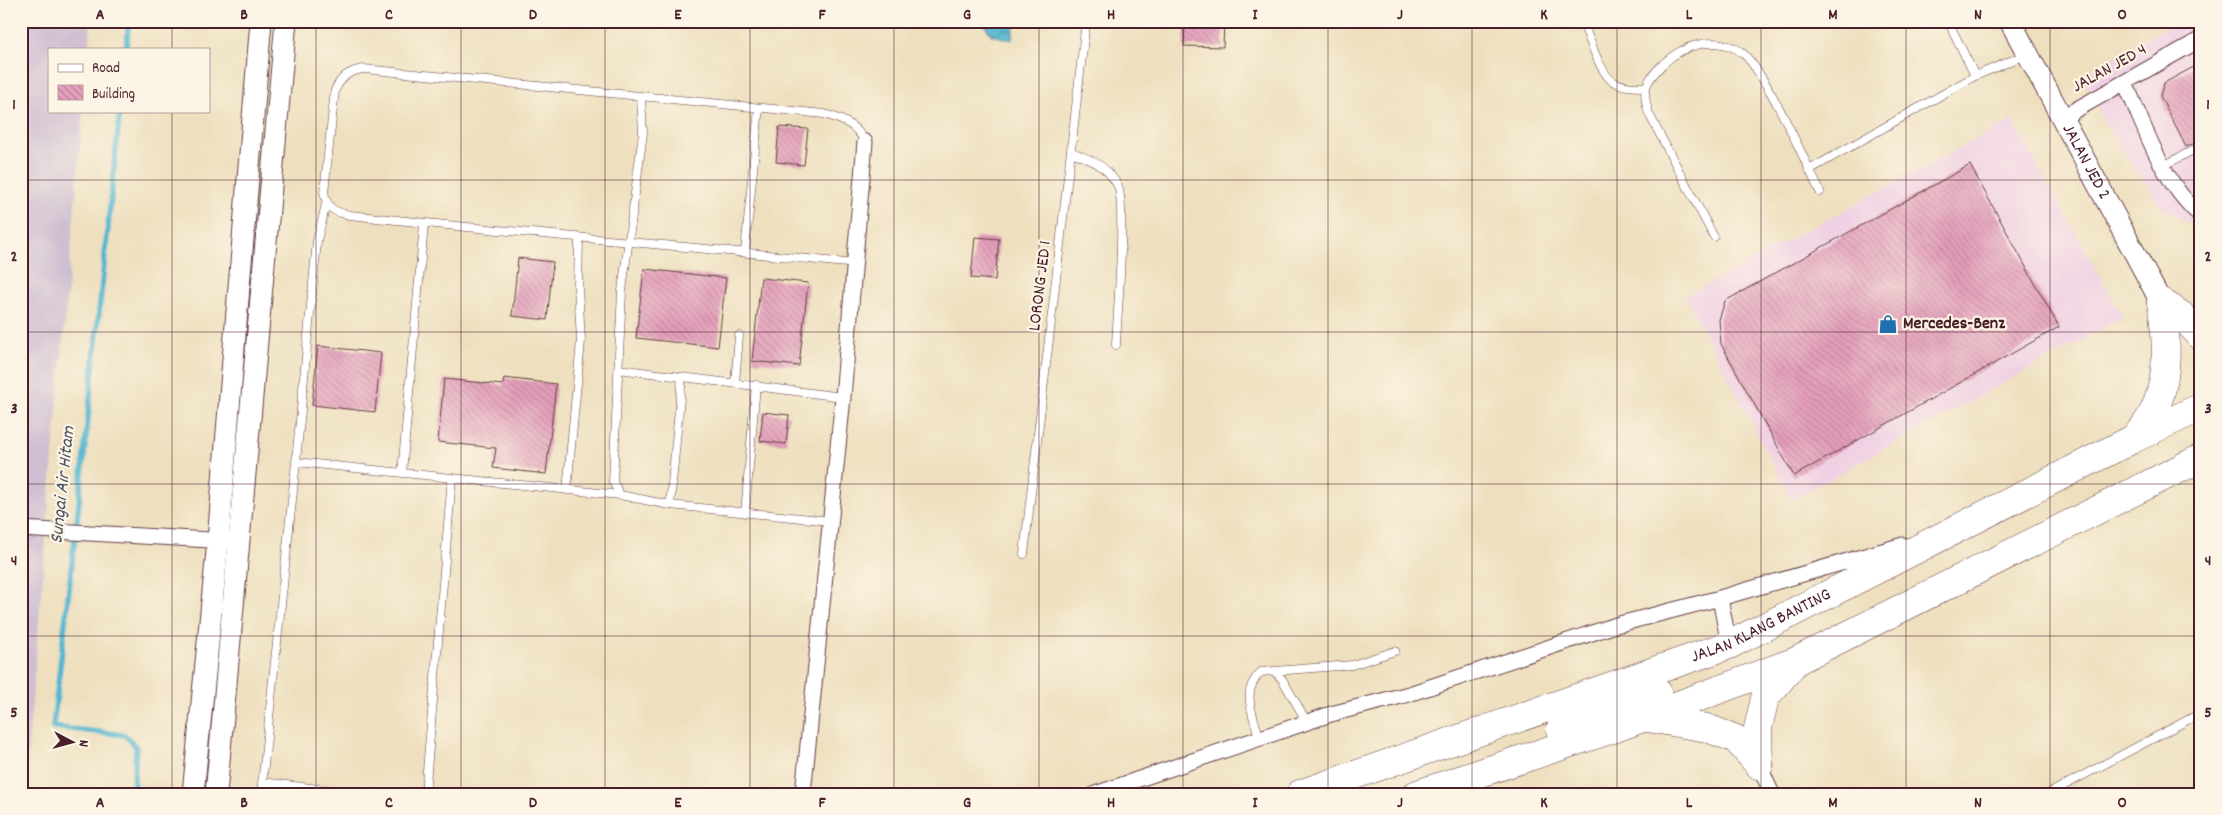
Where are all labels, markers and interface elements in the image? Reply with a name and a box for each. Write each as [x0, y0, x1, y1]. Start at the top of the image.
text: A [96, 4, 105, 27]
text: B [240, 4, 248, 27]
text: C [385, 4, 393, 27]
text: D [529, 4, 538, 27]
text: E [674, 4, 682, 27]
text: F [818, 4, 826, 27]
text: G [963, 4, 971, 27]
text: H [1107, 4, 1115, 27]
text: I [1253, 4, 1259, 27]
text: J [1397, 4, 1403, 27]
text: K [1540, 4, 1548, 27]
text: L [1686, 4, 1693, 27]
text: M [1828, 4, 1838, 27]
text: N [1974, 4, 1982, 27]
text: O [2117, 4, 2127, 27]
street label: JALAN JED 4 [2068, 38, 2152, 100]
legend [48, 48, 210, 112]
text: Road [92, 58, 120, 80]
text: Building [92, 84, 135, 106]
text: 1 [12, 94, 16, 117]
text: 1 [2206, 94, 2210, 117]
street label: JALAN JED 2 [2055, 120, 2116, 204]
street label: LORONG JED 1 [1023, 239, 1059, 333]
text: 2 [11, 246, 18, 269]
text: 2 [2205, 246, 2212, 269]
place label: Mercedes-Benz [1903, 312, 2005, 337]
shop icon: Mercedes-Benz [1877, 313, 1899, 335]
text: 3 [10, 398, 18, 421]
text: 3 [2204, 398, 2212, 421]
water label: Sungai Air Hitam [44, 424, 84, 545]
text: 4 [11, 550, 17, 573]
text: 4 [2205, 550, 2211, 573]
street label: JALAN KLANG BANTING [1688, 583, 1835, 670]
text: 5 [10, 702, 18, 725]
text: 5 [2204, 702, 2212, 725]
north arrow [48, 718, 98, 768]
text: N [73, 739, 93, 748]
text: A [96, 792, 105, 815]
text: B [240, 792, 248, 815]
text: C [385, 792, 393, 815]
text: D [529, 792, 538, 815]
text: E [674, 792, 682, 815]
text: F [818, 792, 826, 815]
text: G [963, 792, 971, 815]
text: H [1107, 792, 1115, 815]
text: I [1253, 792, 1259, 815]
text: J [1397, 792, 1403, 815]
text: K [1540, 792, 1548, 815]
text: L [1686, 792, 1693, 815]
text: M [1828, 792, 1838, 815]
text: N [1974, 792, 1982, 815]
text: O [2117, 792, 2127, 815]

